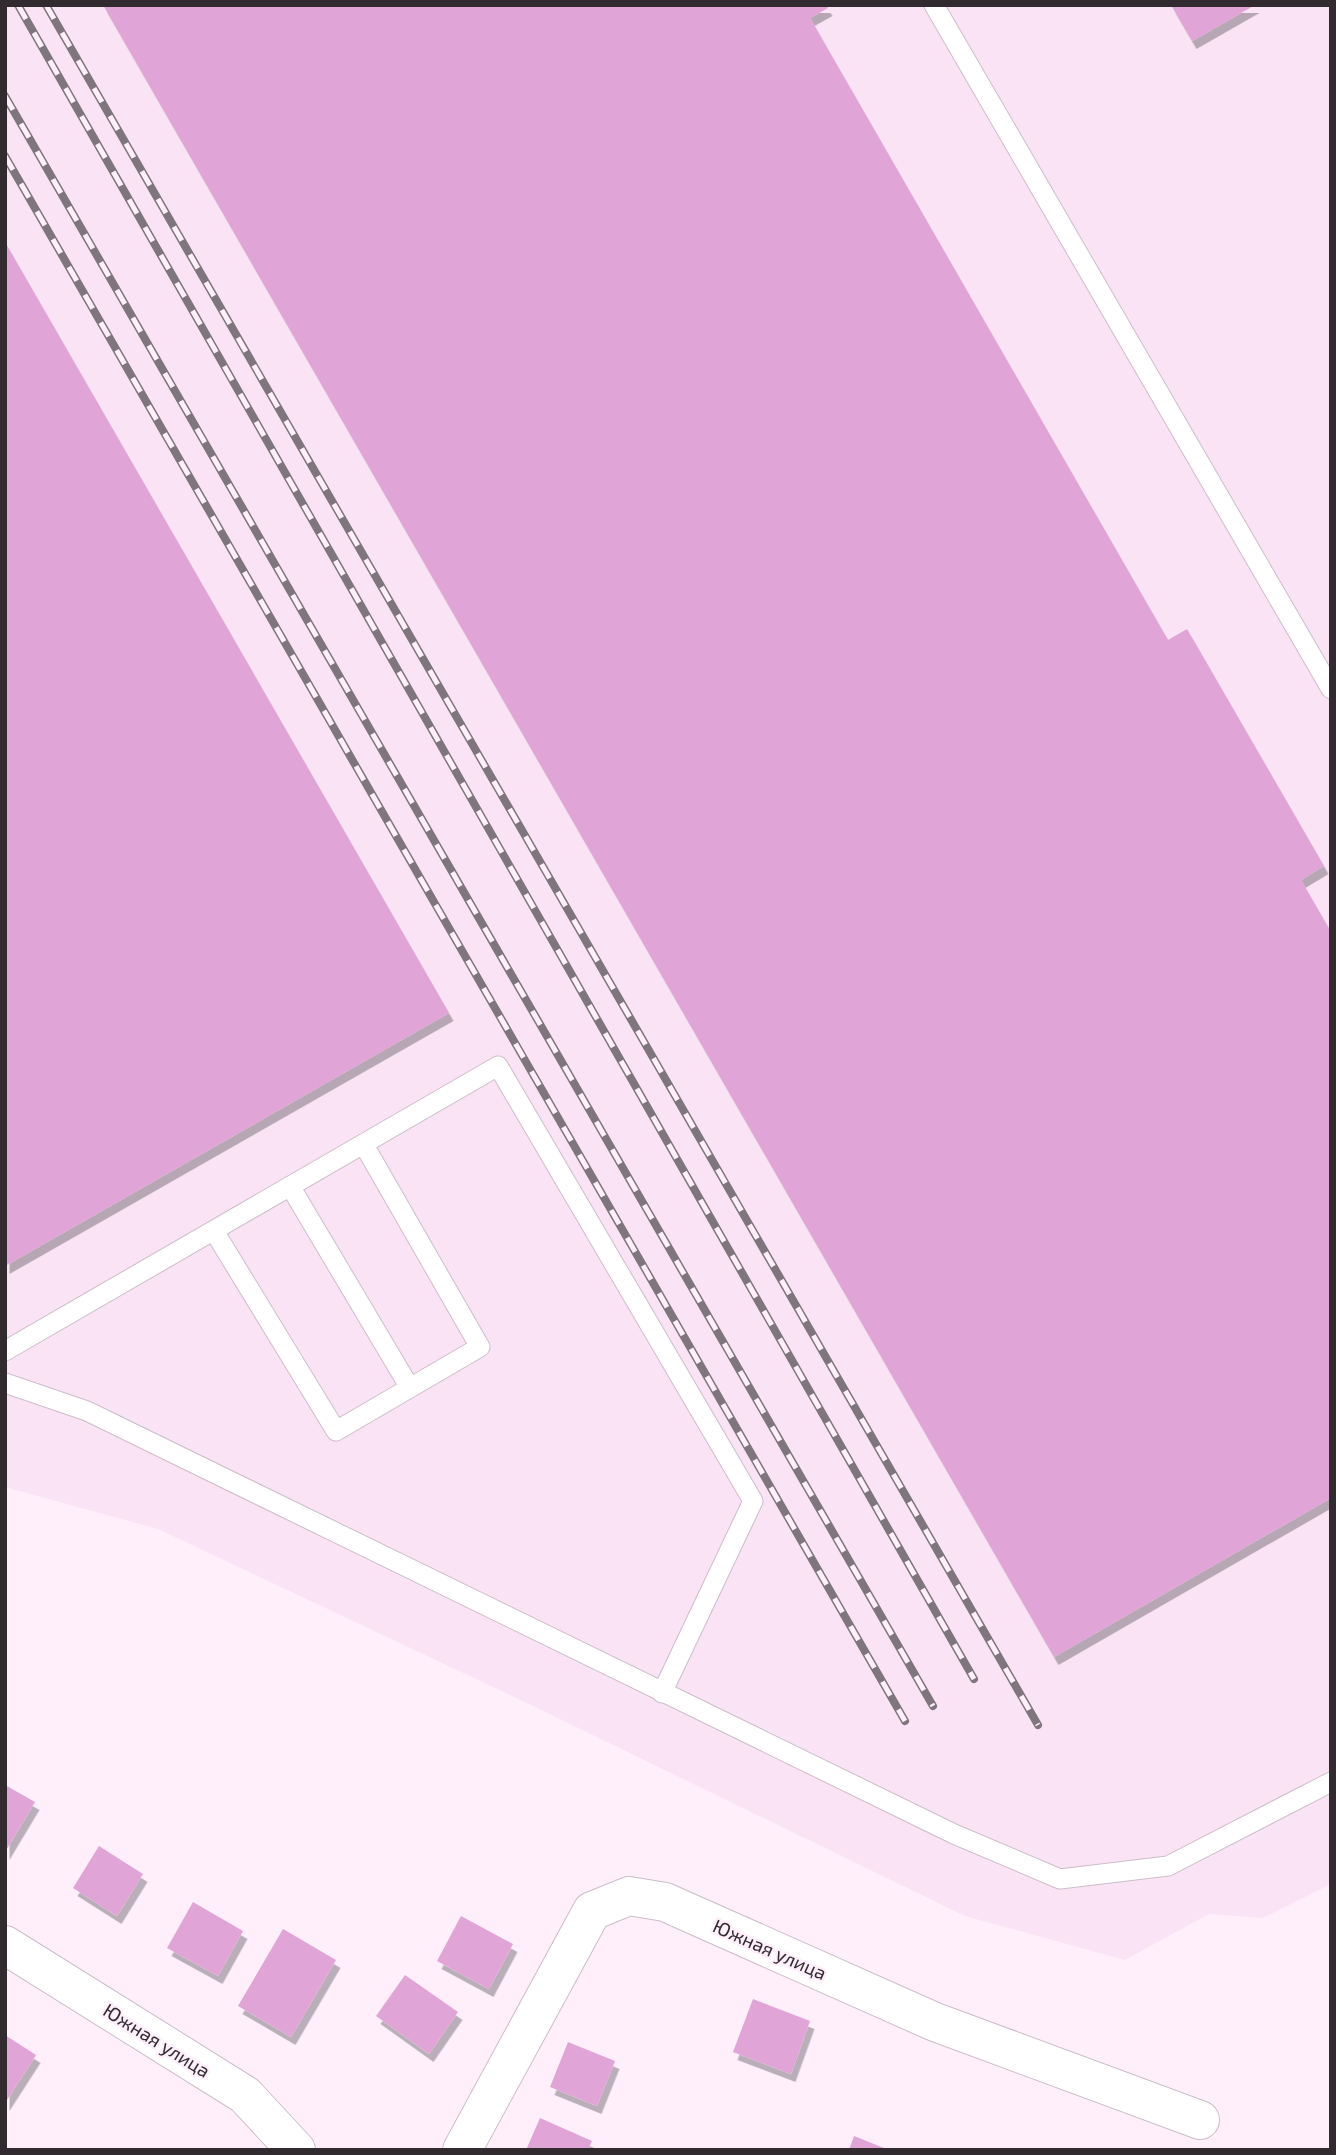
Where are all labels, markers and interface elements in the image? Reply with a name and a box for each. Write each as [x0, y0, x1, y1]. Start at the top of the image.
street label: Южная улица [709, 1914, 830, 1985]
street label: Южная улица [99, 1998, 215, 2083]

